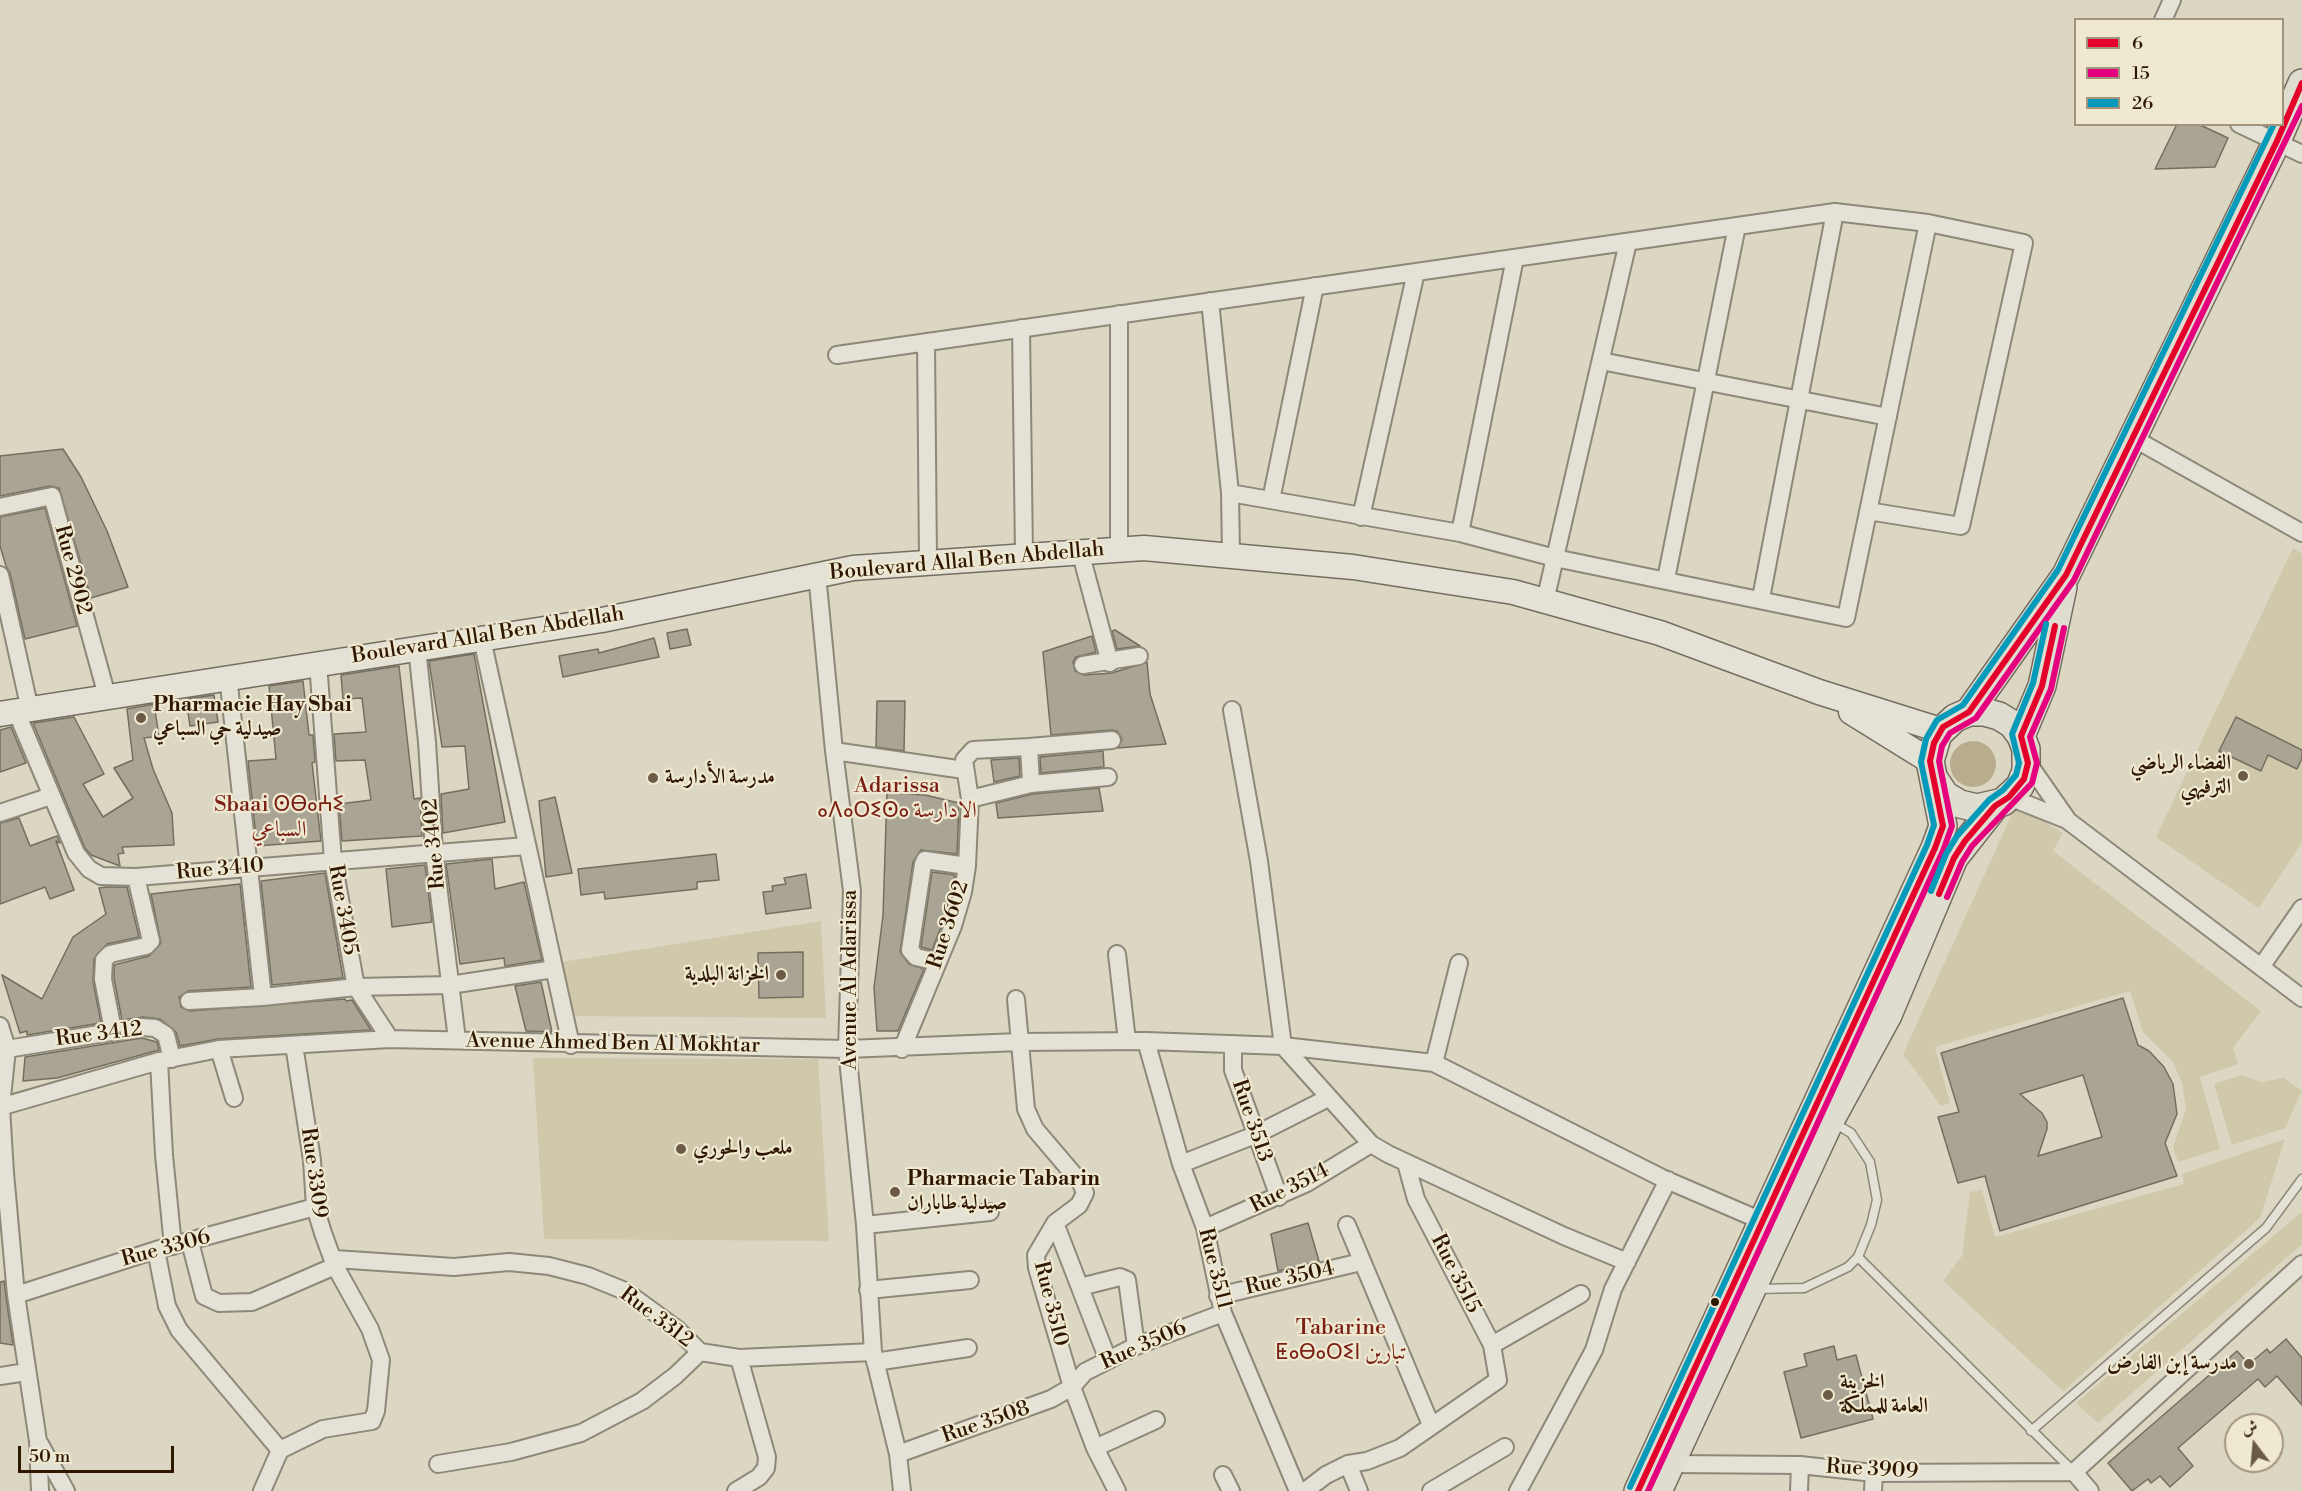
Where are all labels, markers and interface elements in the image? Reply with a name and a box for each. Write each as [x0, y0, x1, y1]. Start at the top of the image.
legend [2074, 18, 2284, 126]
text: 6 [2132, 32, 2143, 55]
text: 15 [2132, 62, 2150, 85]
text: 26 [2132, 92, 2153, 115]
street label: Rue 2902 [48, 522, 96, 618]
street label: Boulevard Allal Ben Abdellah [829, 537, 1105, 587]
street label: Boulevard Allal Ben Abdellah [350, 602, 626, 670]
place label: Pharmacie Hay Sbai صيدلية حي السباعي [153, 693, 352, 743]
marker: Pharmacie Hay Sbai صيدلية حي السباعي [134, 711, 148, 725]
place label: الفضاء الرياضي الترفيهي [2130, 751, 2231, 801]
place label: مدرسة الأدارسة [665, 765, 775, 791]
marker: الفضاء الرياضي الترفيهي [2236, 769, 2250, 783]
marker: مدرسة الأدارسة [646, 771, 660, 785]
district label: Adarissa ⴰⴷⴰⵔⵉⵙⴰ الادارسة [817, 774, 977, 825]
district label: Sbaai ⵙⴱⴰⵄⵉ السباعي [214, 793, 344, 844]
street label: Rue 3402 [418, 797, 452, 891]
street label: Rue 3410 [175, 854, 265, 886]
street label: Rue 3405 [322, 863, 362, 957]
street label: Rue 3602 [923, 878, 975, 972]
street label: Avenue Al Adarissa [838, 890, 864, 1070]
place label: الخزانة البلدية [685, 962, 769, 988]
marker: الخزانة البلدية [774, 968, 788, 982]
street label: Rue 3412 [54, 1017, 144, 1053]
street label: Avenue Ahmed Ben Al Mokhtar [466, 1029, 760, 1059]
street label: Rue 3513 [1225, 1077, 1277, 1165]
street label: Rue 3309 [294, 1126, 332, 1220]
place label: ملعب والحوري [693, 1136, 793, 1162]
marker: ملعب والحوري [674, 1142, 688, 1156]
street label: Rue 3514 [1246, 1158, 1334, 1220]
place label: Pharmacie Tabarin صيدلية طاباران [907, 1167, 1100, 1217]
marker: Pharmacie Tabarin صيدلية طاباران [888, 1185, 902, 1199]
street label: Rue 3306 [119, 1225, 213, 1273]
street label: Rue 3511 [1192, 1226, 1236, 1312]
street label: Rue 3515 [1424, 1230, 1486, 1318]
street label: Rue 3504 [1243, 1256, 1337, 1302]
street label: Rue 3510 [1027, 1259, 1073, 1349]
street label: Rue 3312 [614, 1282, 698, 1354]
unlabelled marker [1709, 1296, 1721, 1308]
street label: Rue 3506 [1097, 1316, 1191, 1376]
district label: Tabarine ⵟⴰⴱⴰⵔⵉⵏ تبارين [1275, 1316, 1407, 1368]
place label: مدرسة إبن الفارض [2107, 1351, 2237, 1377]
marker: مدرسة إبن الفارض [2242, 1357, 2256, 1371]
place label: الخزينة العامة للمملكة [1840, 1370, 1928, 1420]
marker: الخزينة العامة للمملكة [1821, 1388, 1835, 1402]
street label: Rue 3508 [939, 1396, 1033, 1450]
north arrow [2224, 1413, 2284, 1473]
text: ش [2239, 1416, 2260, 1439]
scale bar [21, 1434, 177, 1472]
text: 50 m [29, 1445, 70, 1468]
street label: Rue 3909 [1825, 1455, 1919, 1485]

